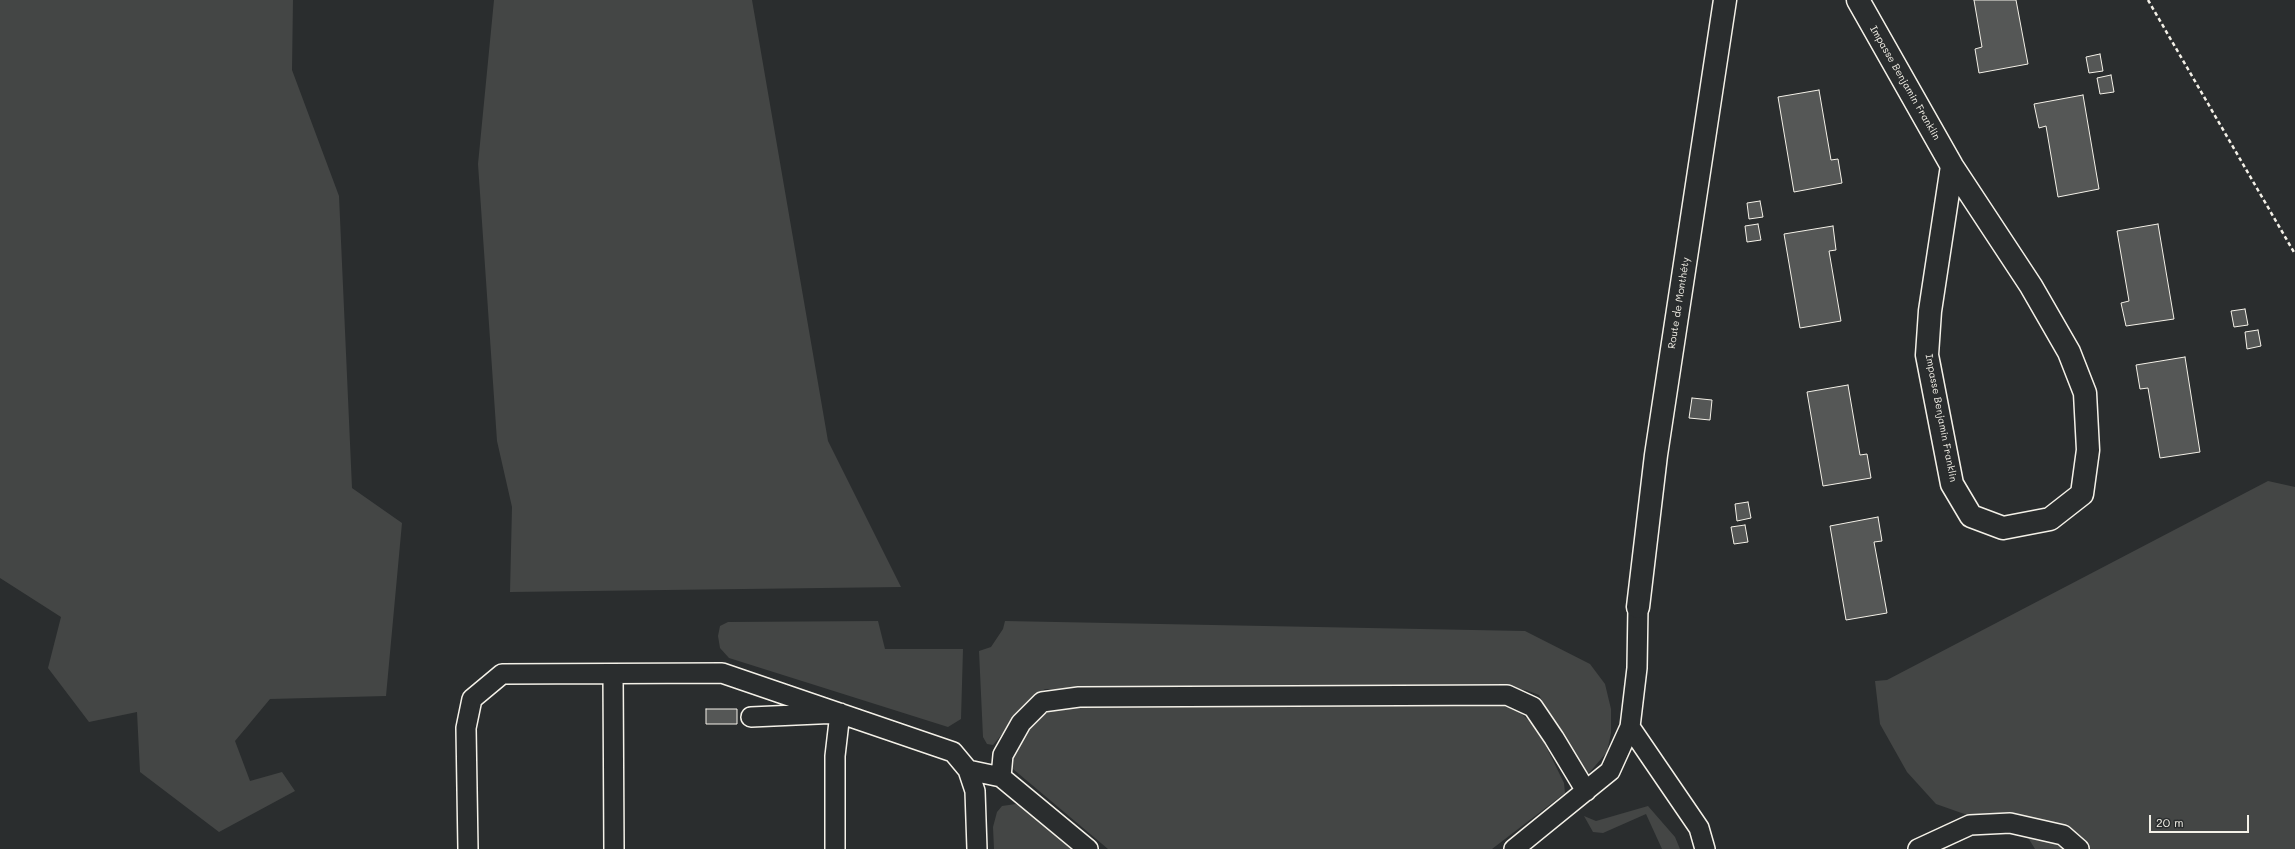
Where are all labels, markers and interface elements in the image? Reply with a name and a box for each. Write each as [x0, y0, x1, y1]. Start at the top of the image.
street label: Impasse Benjamin Franklin [1867, 24, 1943, 142]
street label: Route de Monthéty [1666, 256, 1692, 350]
street label: Impasse Benjamin Franklin [1923, 353, 1959, 483]
scale bar [2151, 807, 2251, 833]
text: 20 m [2156, 814, 2184, 830]

